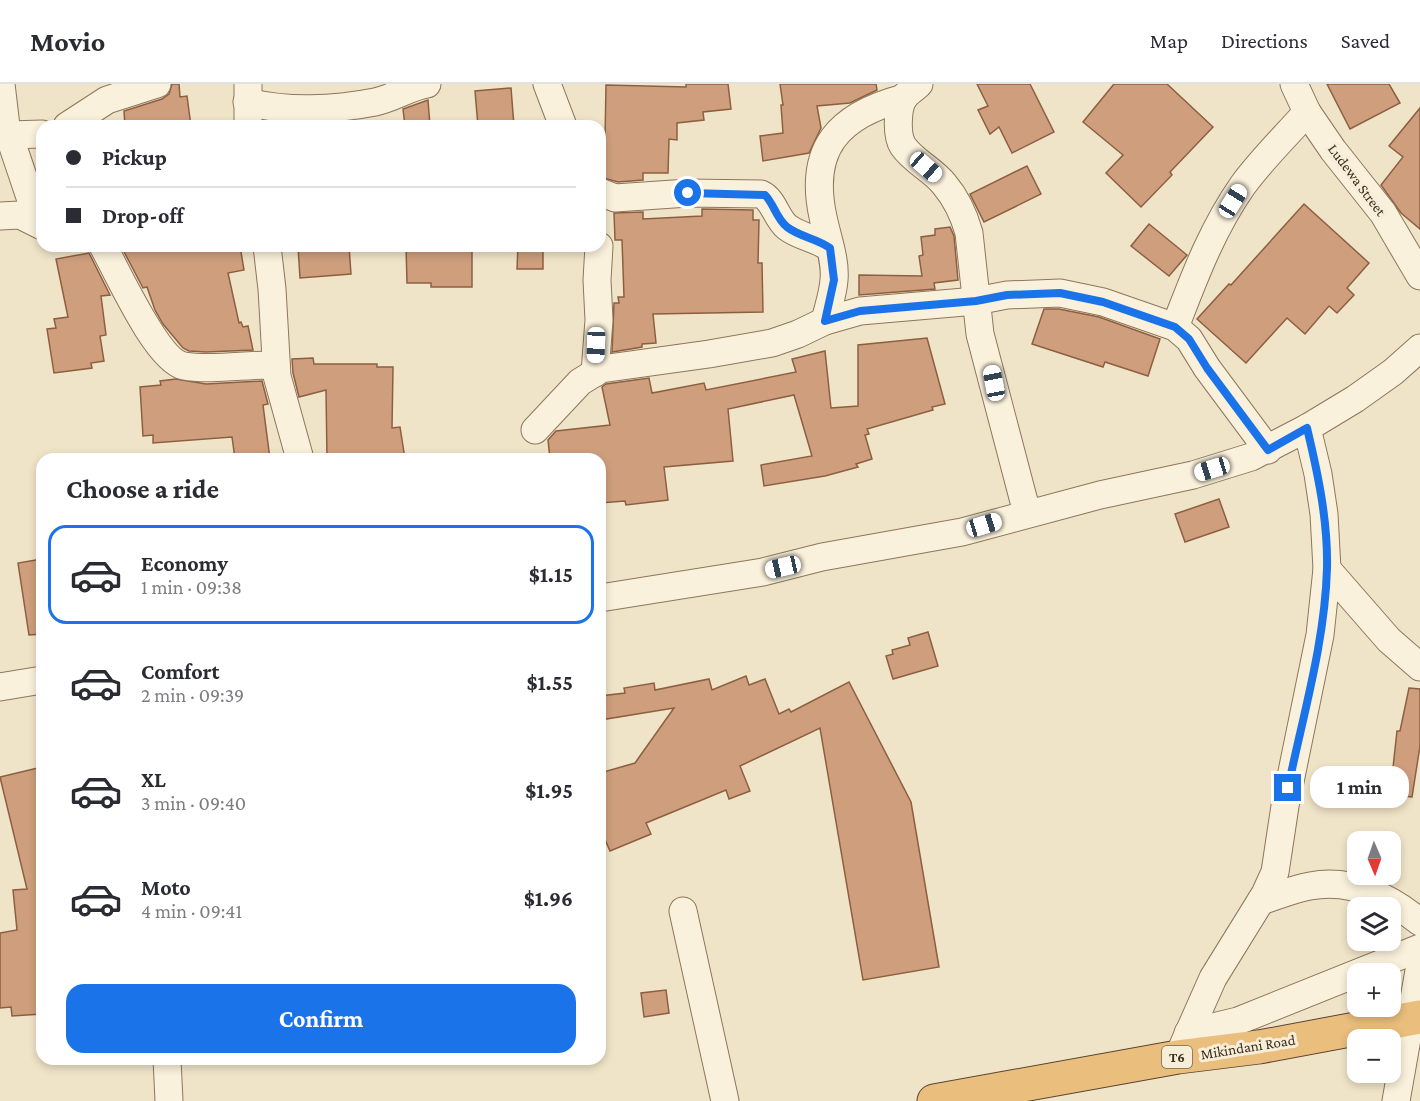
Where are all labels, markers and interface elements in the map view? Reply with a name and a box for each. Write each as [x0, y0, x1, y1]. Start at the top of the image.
text: Movio [30, 26, 105, 57]
text: Map [1150, 29, 1188, 53]
text: Directions [1221, 29, 1308, 53]
text: Saved [1341, 29, 1390, 53]
street label: Ludewa Street [1325, 141, 1390, 220]
text: Pickup [102, 145, 167, 170]
car [907, 148, 945, 186]
route start [674, 179, 701, 206]
car [1216, 181, 1250, 221]
text: Drop-off [102, 203, 184, 228]
car [586, 327, 606, 363]
car [982, 364, 1006, 402]
car [1192, 455, 1232, 483]
text: Choose a ride [66, 474, 219, 504]
car [964, 511, 1004, 539]
icon: car [69, 548, 123, 602]
text: Economy [141, 551, 228, 576]
car [763, 554, 803, 580]
text: $1.15 [529, 562, 573, 587]
text: 1 min · 09:38 [141, 576, 242, 598]
icon: car [69, 656, 123, 710]
text: Comfort [141, 659, 219, 684]
text: $1.55 [526, 670, 573, 695]
text: 2 min · 09:39 [141, 684, 244, 706]
icon: car [69, 764, 123, 818]
text: XL [141, 767, 166, 792]
callout: 1 min [1309, 767, 1408, 809]
route end [1274, 774, 1301, 801]
text: 1 min [1337, 776, 1382, 798]
text: $1.95 [525, 778, 573, 803]
text: 3 min · 09:40 [141, 792, 246, 814]
north arrow [1347, 831, 1401, 885]
map controls [1347, 831, 1401, 1083]
icon: car [69, 872, 123, 926]
text: Moto [141, 875, 191, 900]
text: $1.96 [524, 886, 573, 911]
button: layers [1347, 897, 1401, 951]
text: 4 min · 09:41 [141, 900, 242, 922]
button: + [1347, 963, 1401, 1017]
button: Confirm [66, 984, 576, 1053]
button: − [1347, 1029, 1401, 1083]
street label: Mikindani Road [1200, 1032, 1297, 1062]
road number: T6 [1162, 1046, 1192, 1068]

